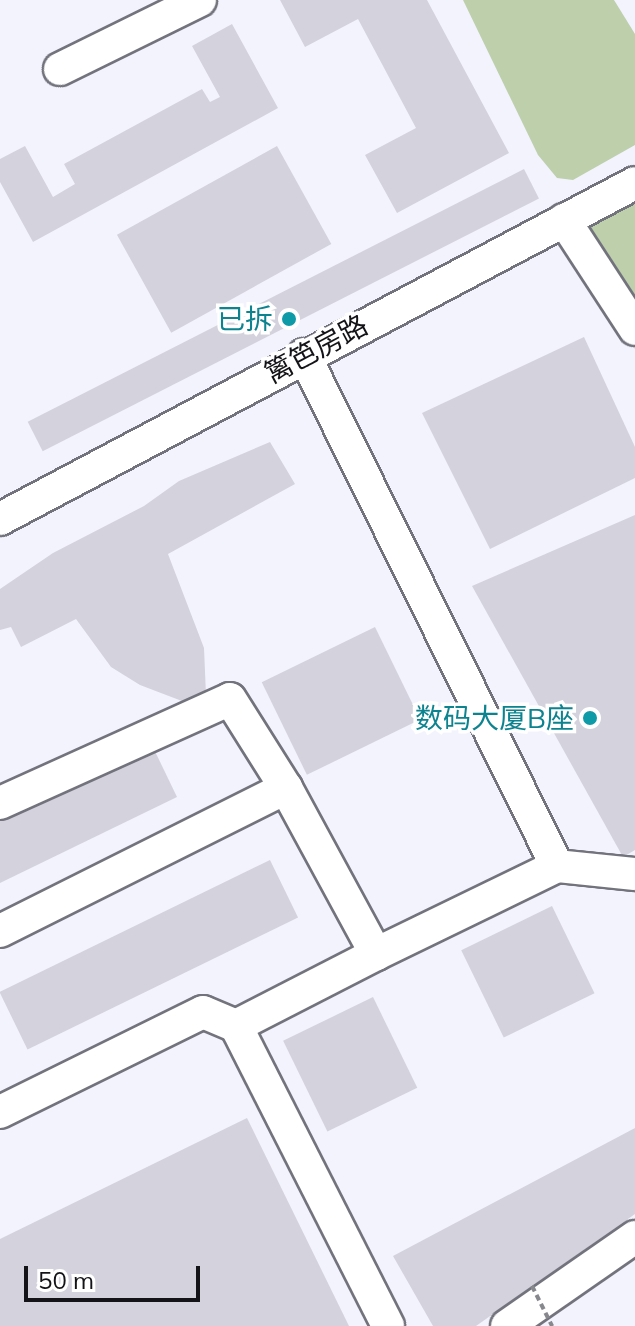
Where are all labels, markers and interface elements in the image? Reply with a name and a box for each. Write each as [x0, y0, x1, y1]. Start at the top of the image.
place label: 已拆 [217, 302, 273, 336]
street label: 篱笆房路 [259, 308, 373, 390]
marker: 已拆 [280, 310, 298, 328]
place label: 数码大厦B座 [415, 701, 574, 735]
marker: 数码大厦B座 [581, 709, 599, 727]
scale bar [28, 1250, 204, 1300]
text: 50 m [38, 1265, 94, 1295]

